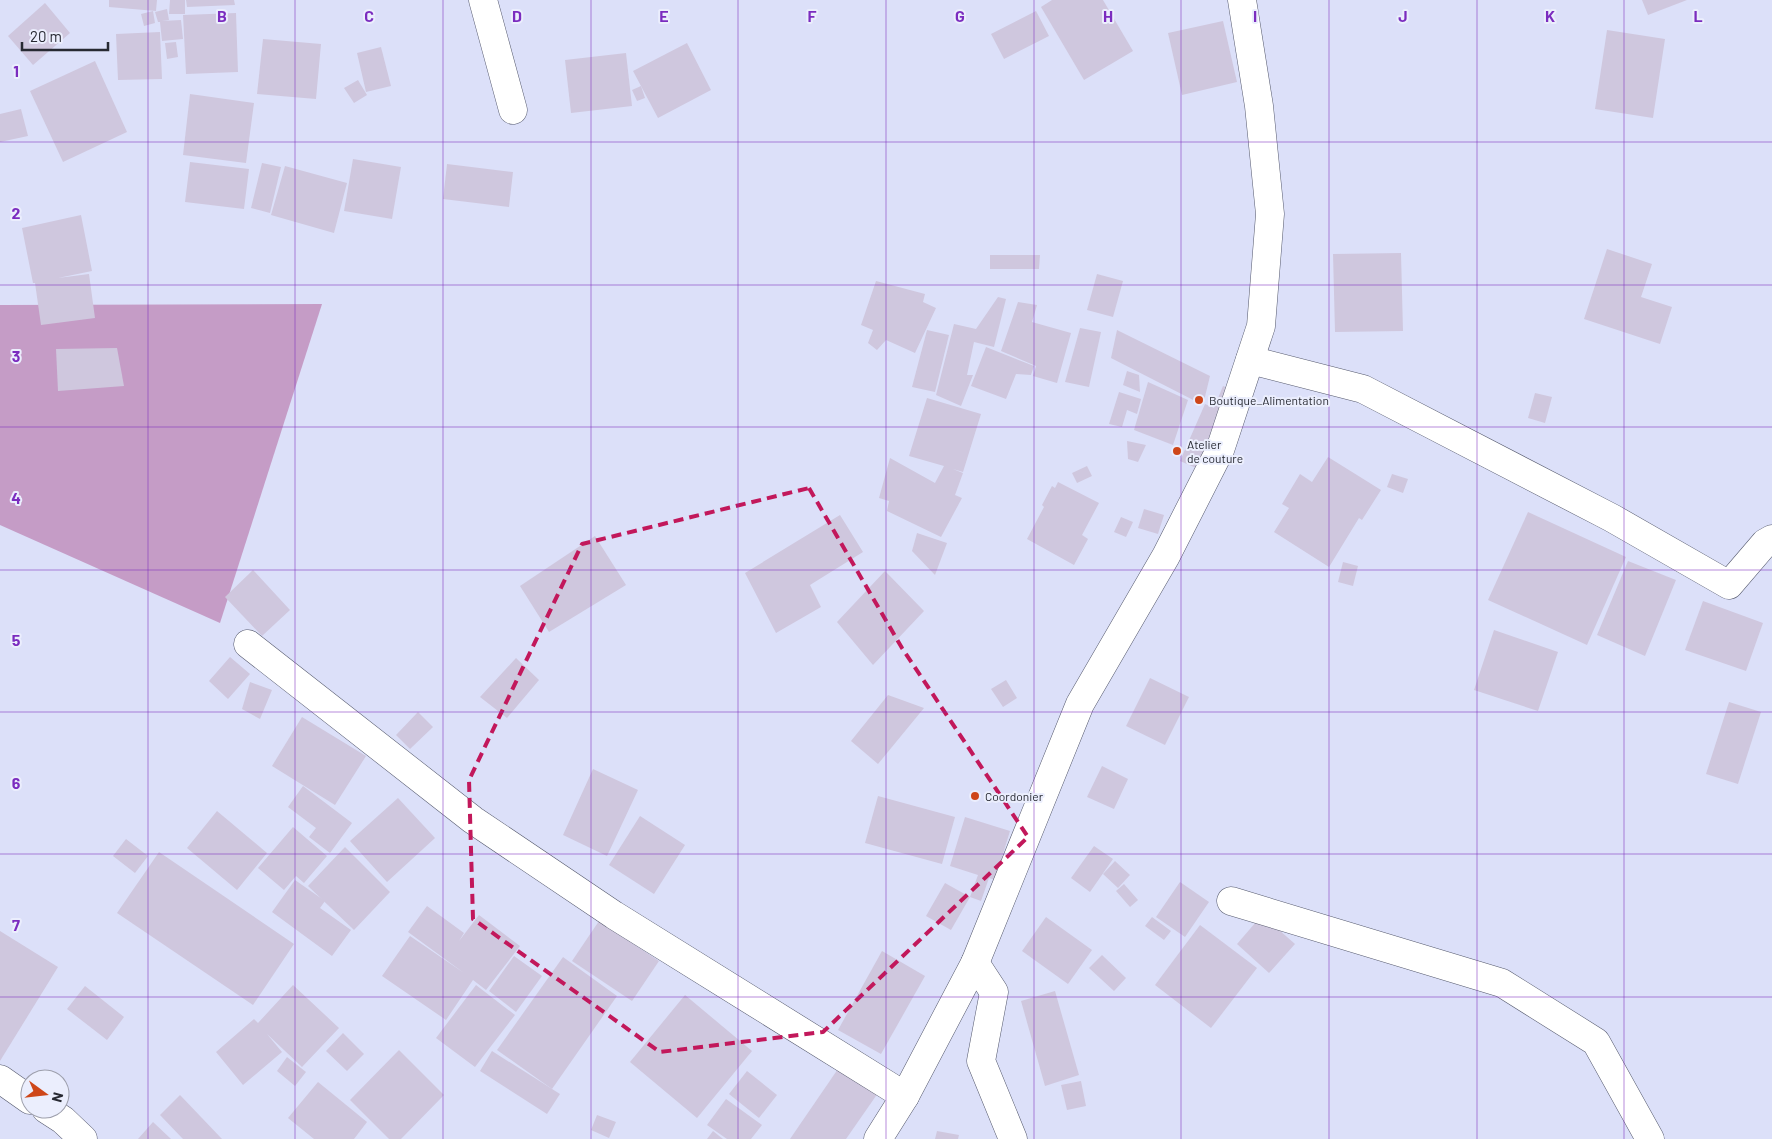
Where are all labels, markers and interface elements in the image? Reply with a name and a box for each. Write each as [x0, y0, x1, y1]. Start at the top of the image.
text: B [217, 6, 227, 25]
text: C [364, 6, 374, 25]
text: D [512, 6, 522, 25]
text: E [659, 6, 669, 25]
text: F [808, 6, 817, 25]
text: G [955, 6, 965, 25]
text: H [1103, 6, 1113, 25]
text: I [1253, 6, 1257, 25]
text: J [1398, 6, 1408, 25]
text: K [1545, 6, 1555, 25]
text: L [1693, 6, 1703, 25]
scale bar [22, 20, 109, 52]
text: 20 m [30, 27, 62, 45]
text: 1 [13, 61, 19, 80]
text: 2 [12, 203, 21, 222]
text: 3 [12, 346, 20, 365]
place label: Boutique_Alimentation [1209, 393, 1329, 407]
marker: Boutique_Alimentation [1193, 394, 1205, 406]
place label: Atelier de couture [1187, 437, 1243, 465]
marker: Atelier de couture [1171, 445, 1183, 457]
text: 4 [11, 488, 21, 507]
text: 5 [12, 630, 21, 649]
text: 6 [12, 773, 21, 792]
place label: Coordonier [985, 789, 1044, 803]
marker: Coordonier [969, 790, 981, 802]
text: 7 [12, 915, 20, 934]
north arrow [20, 1069, 70, 1119]
text: N [49, 1091, 67, 1104]

